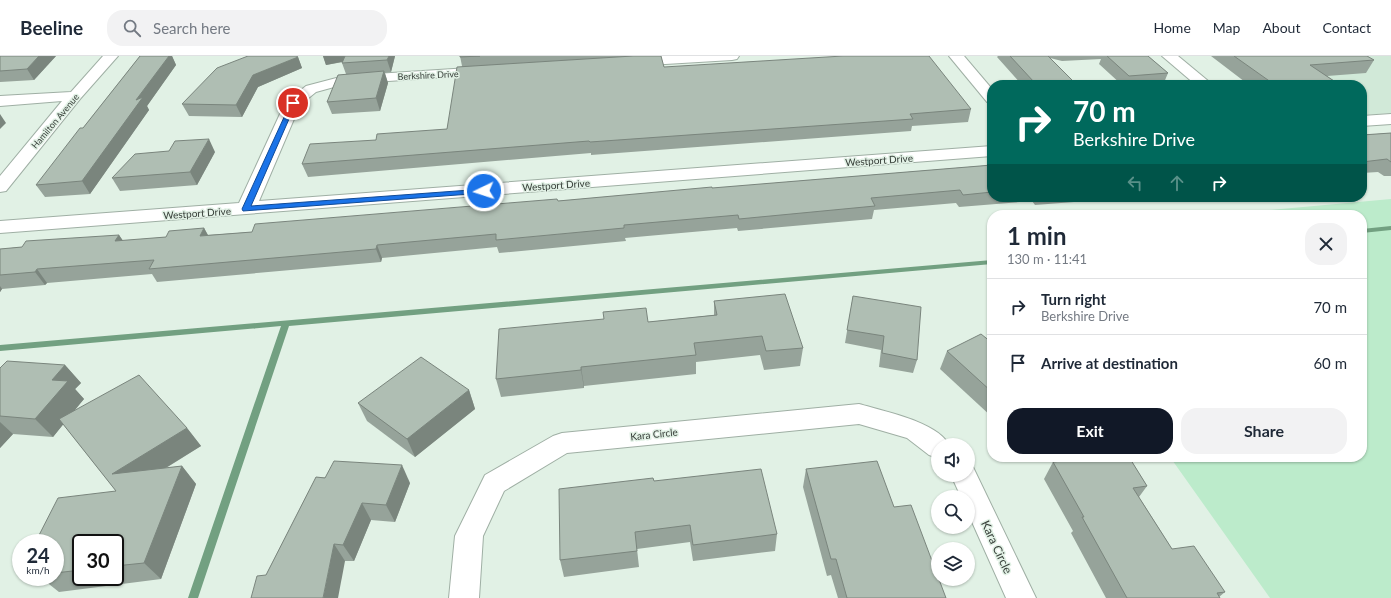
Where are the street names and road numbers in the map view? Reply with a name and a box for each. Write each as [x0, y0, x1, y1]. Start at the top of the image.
street label: Berkshire Drive [397, 68, 459, 82]
street label: Hamilton Avenue [29, 91, 81, 151]
street label: Westport Drive [845, 152, 913, 168]
street label: Westport Drive [522, 177, 590, 193]
street label: Westport Drive [163, 205, 231, 221]
street label: Kara Circle [630, 426, 678, 442]
street label: Kara Circle [978, 518, 1016, 576]

